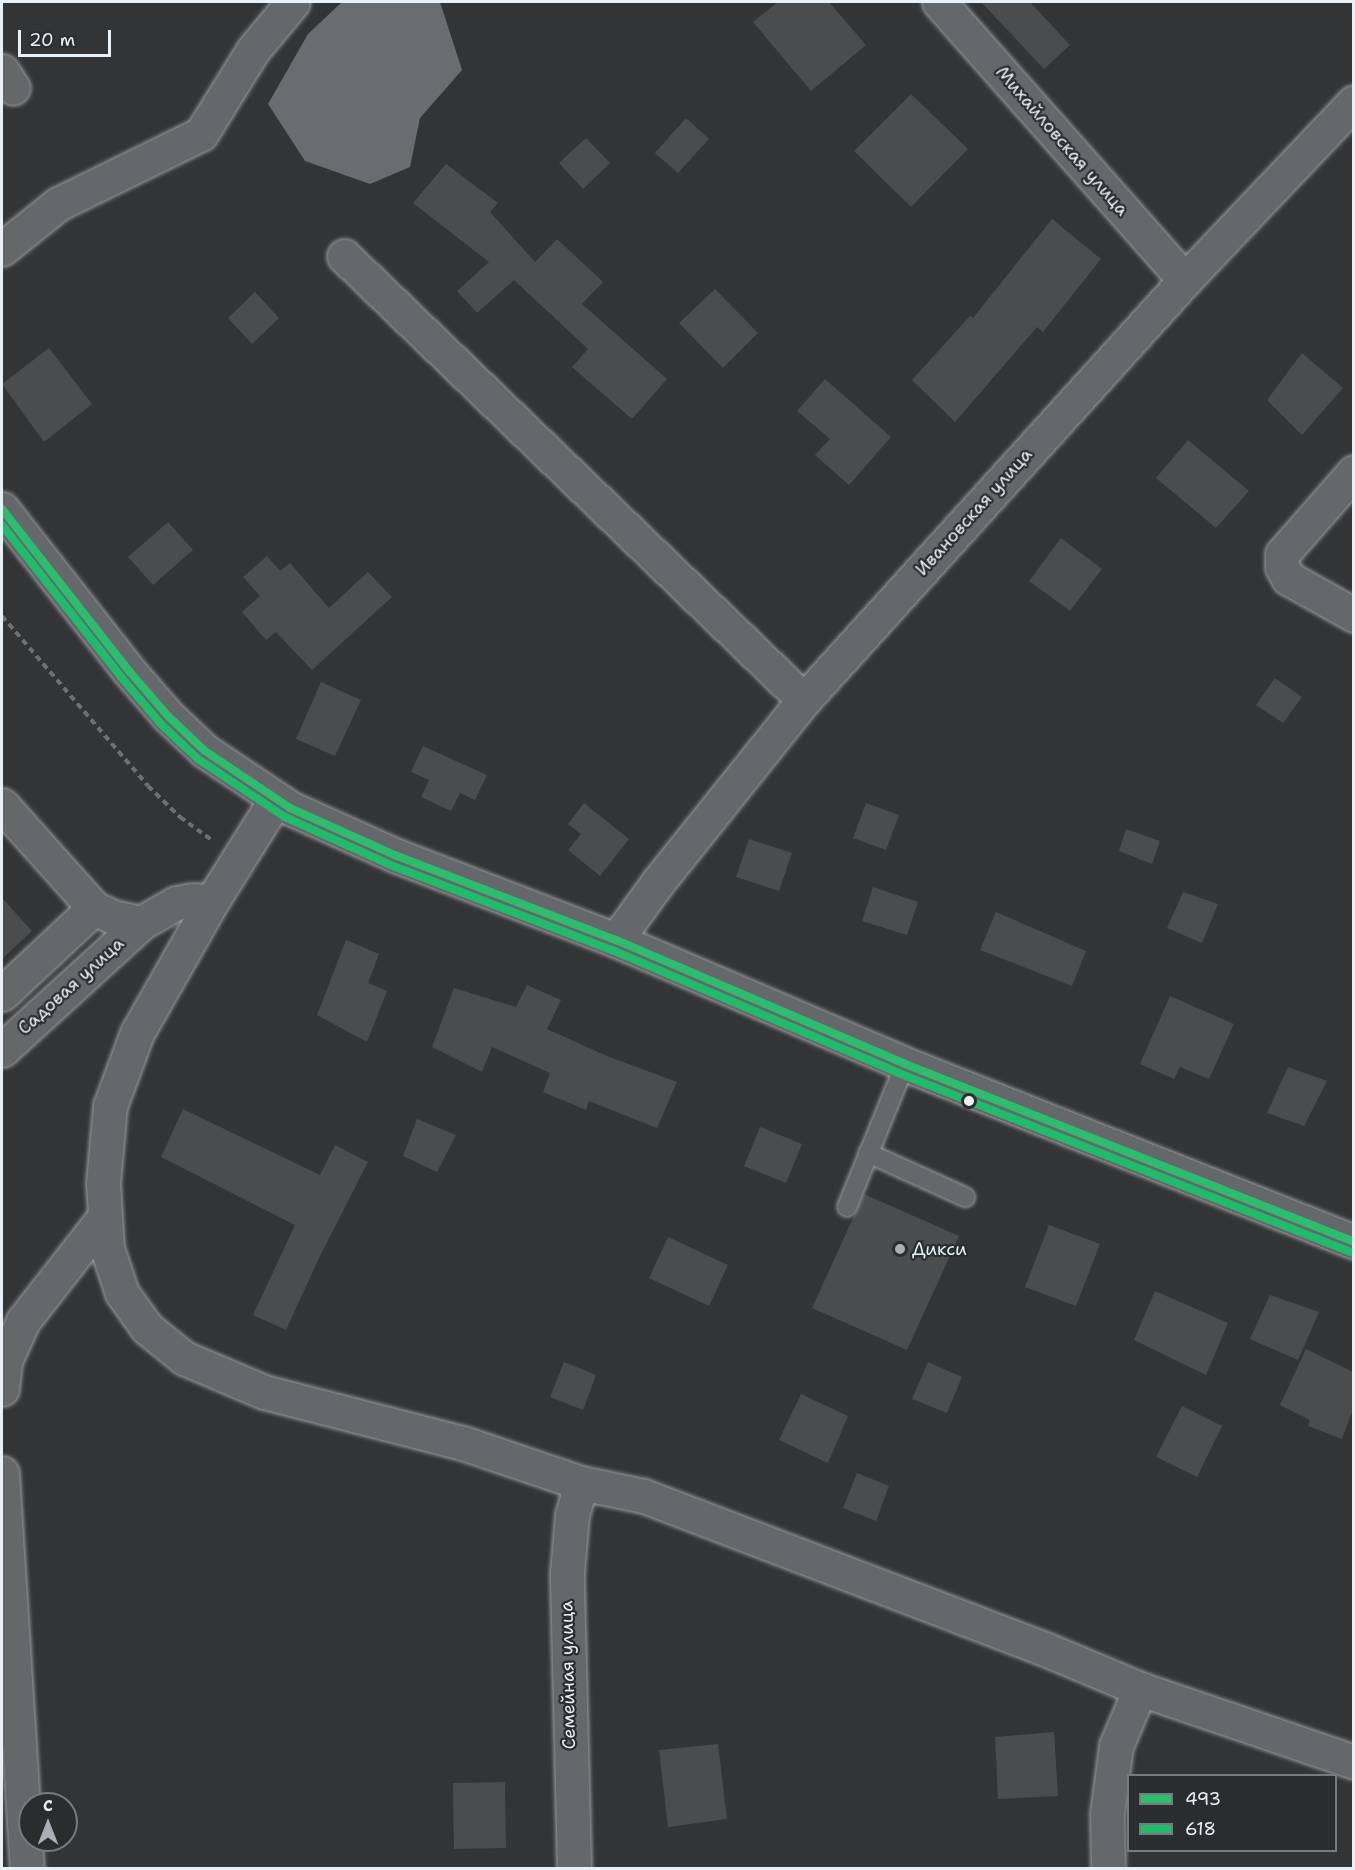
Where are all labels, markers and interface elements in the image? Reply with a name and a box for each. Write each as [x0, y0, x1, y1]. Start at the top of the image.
scale bar [21, 18, 114, 56]
text: 20 m [29, 28, 75, 52]
street label: Михайловская улица [991, 62, 1133, 220]
street label: Ивановская улица [911, 444, 1037, 580]
street label: Садовая улица [14, 933, 128, 1039]
unlabelled marker [963, 1095, 975, 1107]
place label: Дикси [912, 1238, 967, 1260]
marker: Дикси [893, 1242, 907, 1256]
street label: Семейная улица [556, 1601, 580, 1749]
legend [1127, 1774, 1337, 1852]
text: 493 [1185, 1787, 1221, 1811]
north arrow [18, 1792, 78, 1852]
text: С [43, 1795, 53, 1816]
text: 618 [1185, 1817, 1216, 1841]

